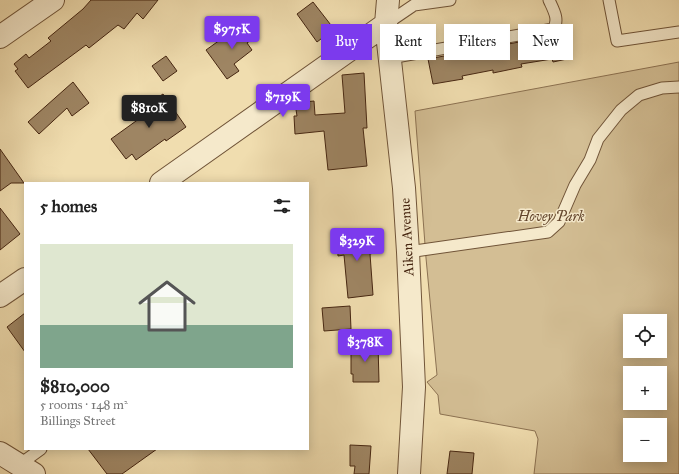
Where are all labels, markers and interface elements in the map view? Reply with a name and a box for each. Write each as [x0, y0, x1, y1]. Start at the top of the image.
pin: $975K [204, 16, 260, 50]
text: $975K [214, 21, 251, 37]
chip: Buy [321, 24, 372, 60]
chip: Rent [380, 24, 436, 60]
chip: Filters [444, 24, 510, 60]
chip: New [518, 24, 573, 60]
pin: $719K [255, 84, 311, 118]
text: $719K [265, 89, 301, 105]
pin: $810K [121, 95, 177, 129]
text: $810K [131, 100, 167, 116]
icon: filters [271, 195, 293, 217]
text: 5 homes [40, 196, 97, 217]
street label: Aiken Avenue [396, 197, 418, 277]
park label: Hovey Park [516, 208, 585, 225]
pin: $329K [329, 228, 385, 262]
text: $329K [339, 233, 375, 249]
icon: home [131, 270, 203, 342]
map controls [623, 314, 667, 462]
button: locate [623, 314, 667, 358]
pin: $378K [337, 329, 393, 363]
text: $378K [347, 334, 383, 350]
button: + [623, 366, 667, 410]
text: $810,000 [40, 376, 110, 397]
text: 5 rooms · 148 m² [40, 397, 128, 413]
text: Billings Street [40, 413, 116, 429]
button: − [623, 418, 667, 462]

